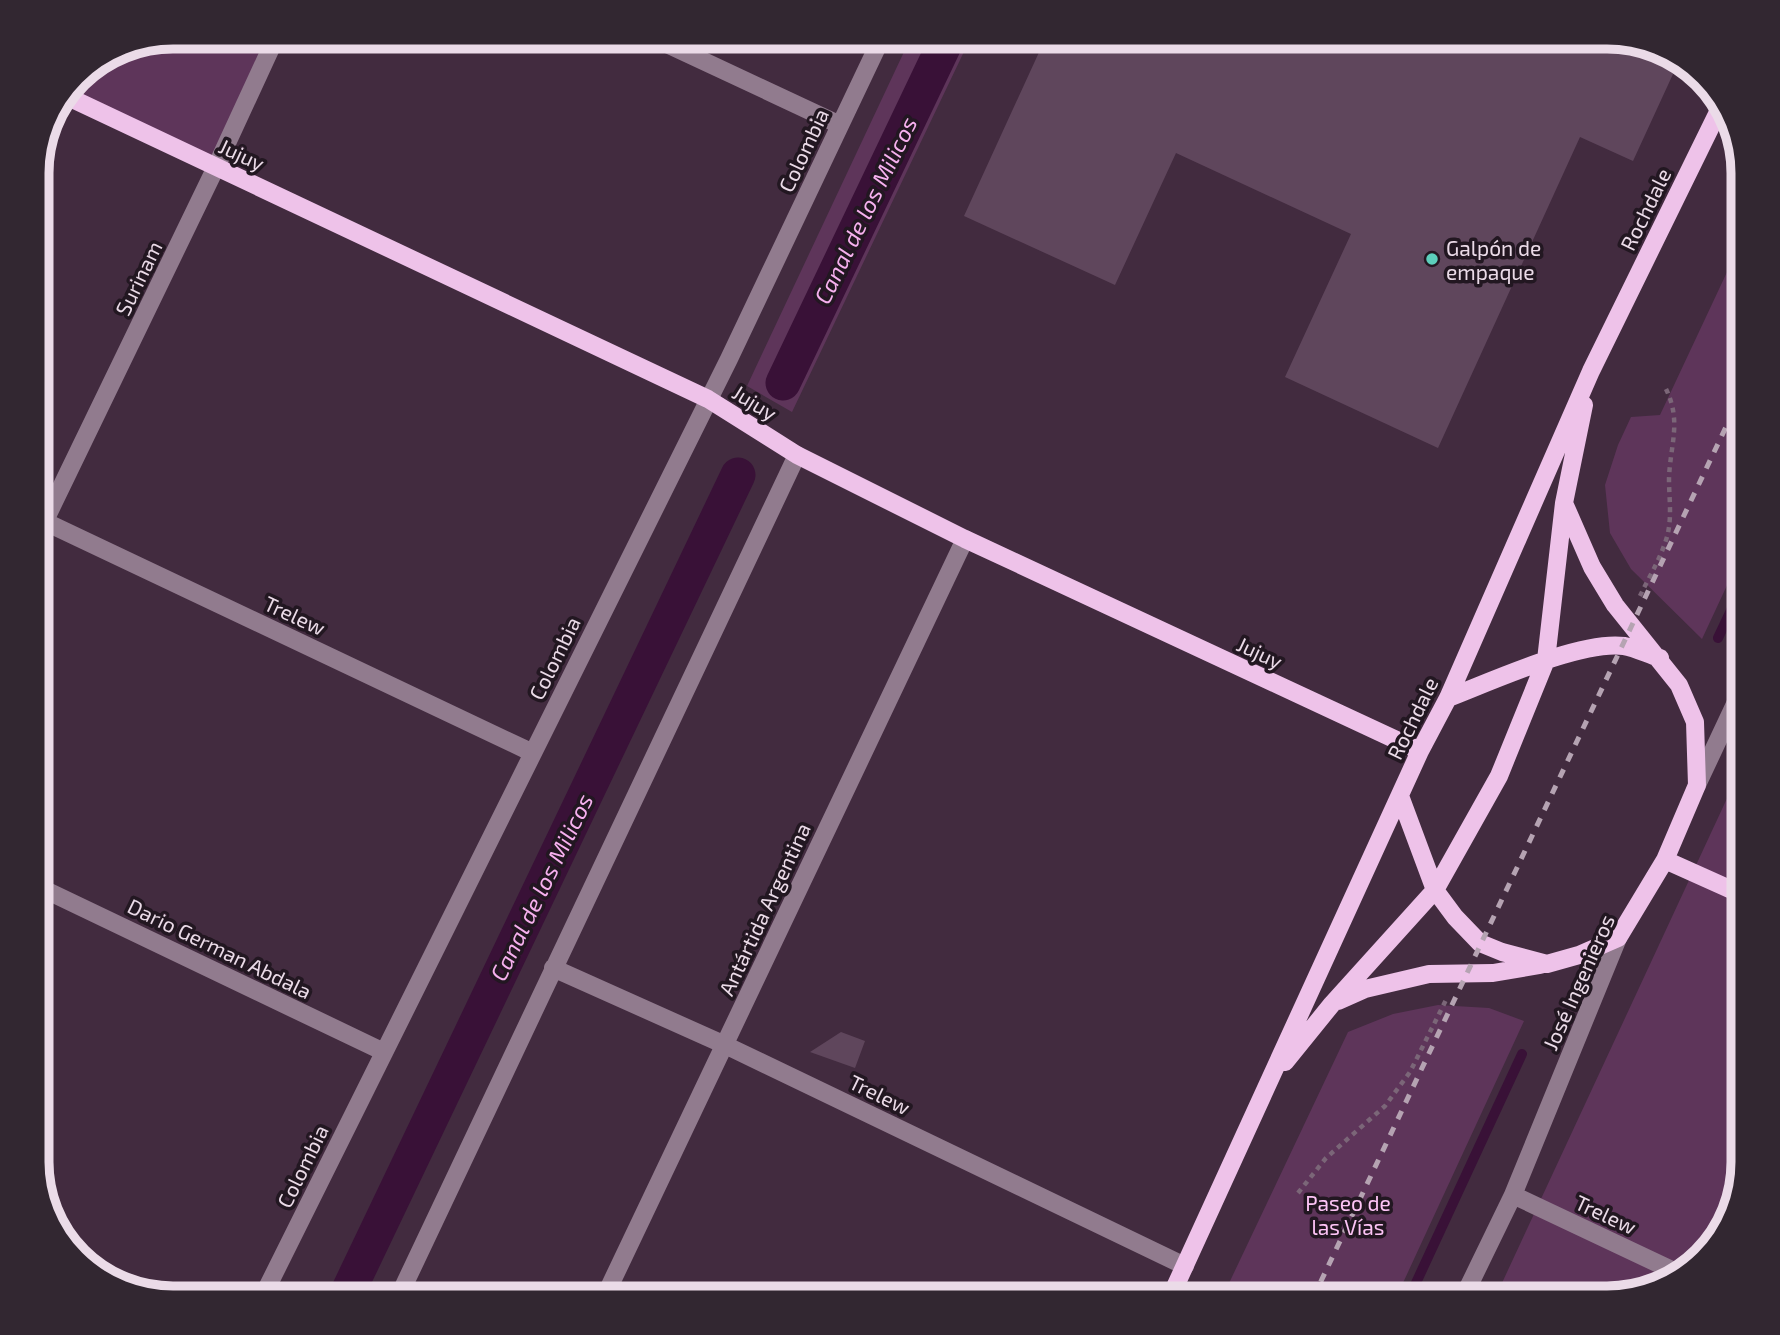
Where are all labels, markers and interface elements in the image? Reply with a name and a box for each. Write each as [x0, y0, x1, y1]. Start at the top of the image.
street label: Colombia [773, 104, 833, 196]
water label: Canal de los Milicos [808, 112, 922, 308]
street label: Jujuy [215, 133, 269, 176]
street label: Rochdale [1614, 164, 1676, 254]
place label: Galpón de empaque [1446, 235, 1541, 284]
street label: Surinam [109, 237, 167, 319]
marker: Galpón de empaque [1424, 251, 1440, 267]
street label: Jujuy [728, 379, 782, 426]
street label: Trelew [260, 590, 330, 640]
street label: Colombia [523, 612, 585, 704]
street label: Jujuy [1233, 631, 1287, 674]
street label: Rochdale [1381, 673, 1443, 763]
water label: Canal de los Milicos [484, 789, 598, 985]
street label: Antártida Argentina [713, 819, 815, 999]
street label: Dario German Abdala [124, 893, 316, 1003]
street label: José Ingenieros [1537, 910, 1619, 1054]
street label: Trelew [846, 1069, 914, 1119]
street label: Colombia [271, 1120, 333, 1212]
street label: Trelew [1571, 1189, 1641, 1239]
park label: Paseo de las Vías [1305, 1190, 1391, 1239]

